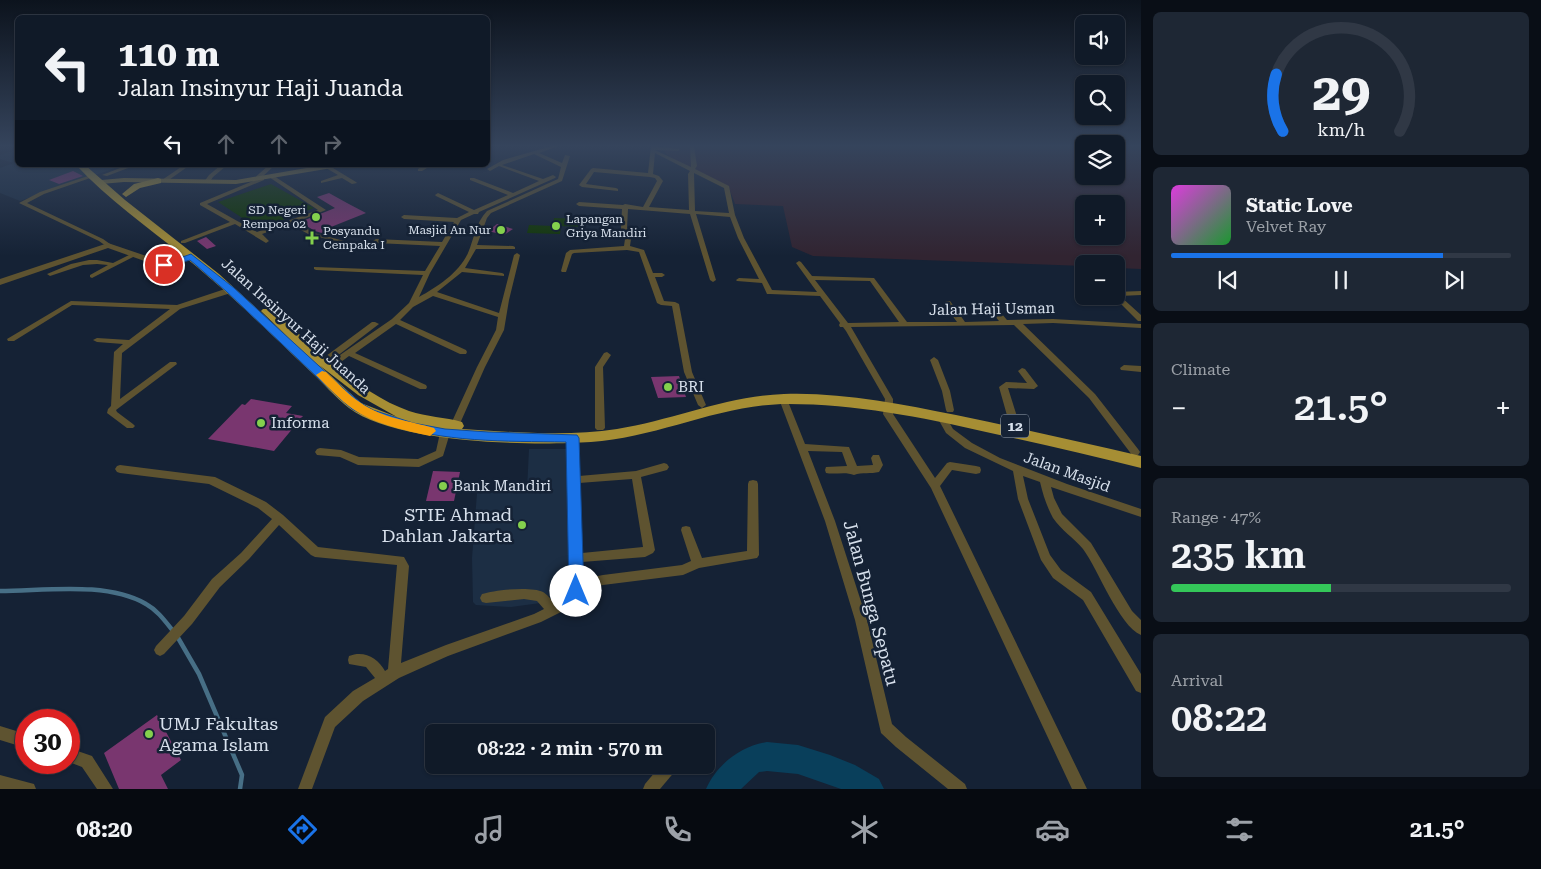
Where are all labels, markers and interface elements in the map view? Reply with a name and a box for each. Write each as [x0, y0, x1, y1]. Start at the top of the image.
map controls [1075, 15, 1125, 305]
button: sound [1075, 15, 1125, 65]
text: 110 m [118, 34, 219, 75]
icon: left [35, 35, 100, 100]
text: 29 [1312, 62, 1370, 123]
button: search [1075, 75, 1125, 125]
text: Jalan Insinyur Haji Juanda [118, 76, 403, 101]
text: km/h [1317, 119, 1365, 140]
icon: left [159, 130, 187, 158]
icon: ahead [212, 130, 240, 158]
icon: ahead [265, 130, 293, 158]
icon: right [318, 130, 346, 158]
button: layers [1075, 135, 1125, 185]
text: Static Love [1246, 194, 1353, 217]
button: + [1075, 195, 1125, 245]
place label: SD Negeri Rempoa 02 [242, 203, 306, 231]
marker: SD Negeri Rempoa 02 [310, 211, 322, 223]
place label: Lapangan Griya Mandiri [566, 212, 647, 240]
text: Velvet Ray [1246, 217, 1326, 236]
marker: Lapangan Griya Mandiri [550, 220, 562, 232]
place label: Masjid An Nur [408, 223, 491, 237]
place label: Posyandu Cempaka I [323, 224, 385, 252]
marker: Masjid An Nur [495, 224, 507, 236]
marker: Posyandu Cempaka I [305, 231, 319, 245]
pin [143, 244, 185, 286]
icon: arrive [150, 251, 178, 279]
street label: Jalan Insinyur Haji Juanda [218, 254, 374, 398]
button: − [1075, 255, 1125, 305]
icon: previous [1214, 266, 1242, 294]
icon: pause [1327, 266, 1355, 294]
icon: next [1440, 266, 1468, 294]
street label: Jalan Haji Usman [929, 299, 1056, 319]
text: Climate [1171, 360, 1230, 379]
place label: BRI [678, 378, 704, 396]
marker: BRI [662, 381, 674, 393]
text: 21.5° [1294, 385, 1388, 429]
text: − [1171, 392, 1187, 425]
text: + [1495, 392, 1511, 425]
place label: Informa [271, 414, 329, 432]
road number: 12 [1001, 414, 1029, 438]
marker: Informa [255, 417, 267, 429]
street label: Jalan Masjid [1021, 448, 1113, 496]
place label: Bank Mandiri [453, 477, 551, 495]
marker: Bank Mandiri [437, 480, 449, 492]
place label: STIE Ahmad Dahlan Jakarta [381, 504, 512, 546]
text: Range · 47% [1171, 508, 1261, 527]
street label: Jalan Bunga Sepatu [839, 518, 904, 688]
marker: STIE Ahmad Dahlan Jakarta [516, 519, 528, 531]
text: 235 km [1171, 533, 1306, 577]
position arrow [549, 564, 601, 616]
text: Arrival [1171, 671, 1223, 690]
text: 08:22 [1171, 696, 1267, 740]
speed limit sign: 30 [15, 709, 80, 774]
place label: UMJ Fakultas Agama Islam [159, 713, 278, 755]
marker: UMJ Fakultas Agama Islam [143, 728, 155, 740]
text: 08:22 · 2 min · 570 m [477, 737, 663, 760]
icon: directions [285, 812, 320, 847]
icon: music [472, 812, 507, 847]
icon: phone [660, 812, 695, 847]
icon: climate [847, 812, 882, 847]
icon: car [1035, 812, 1070, 847]
icon: filters [1222, 812, 1257, 847]
text: 08:20 [76, 817, 132, 842]
text: 21.5° [1410, 817, 1465, 842]

